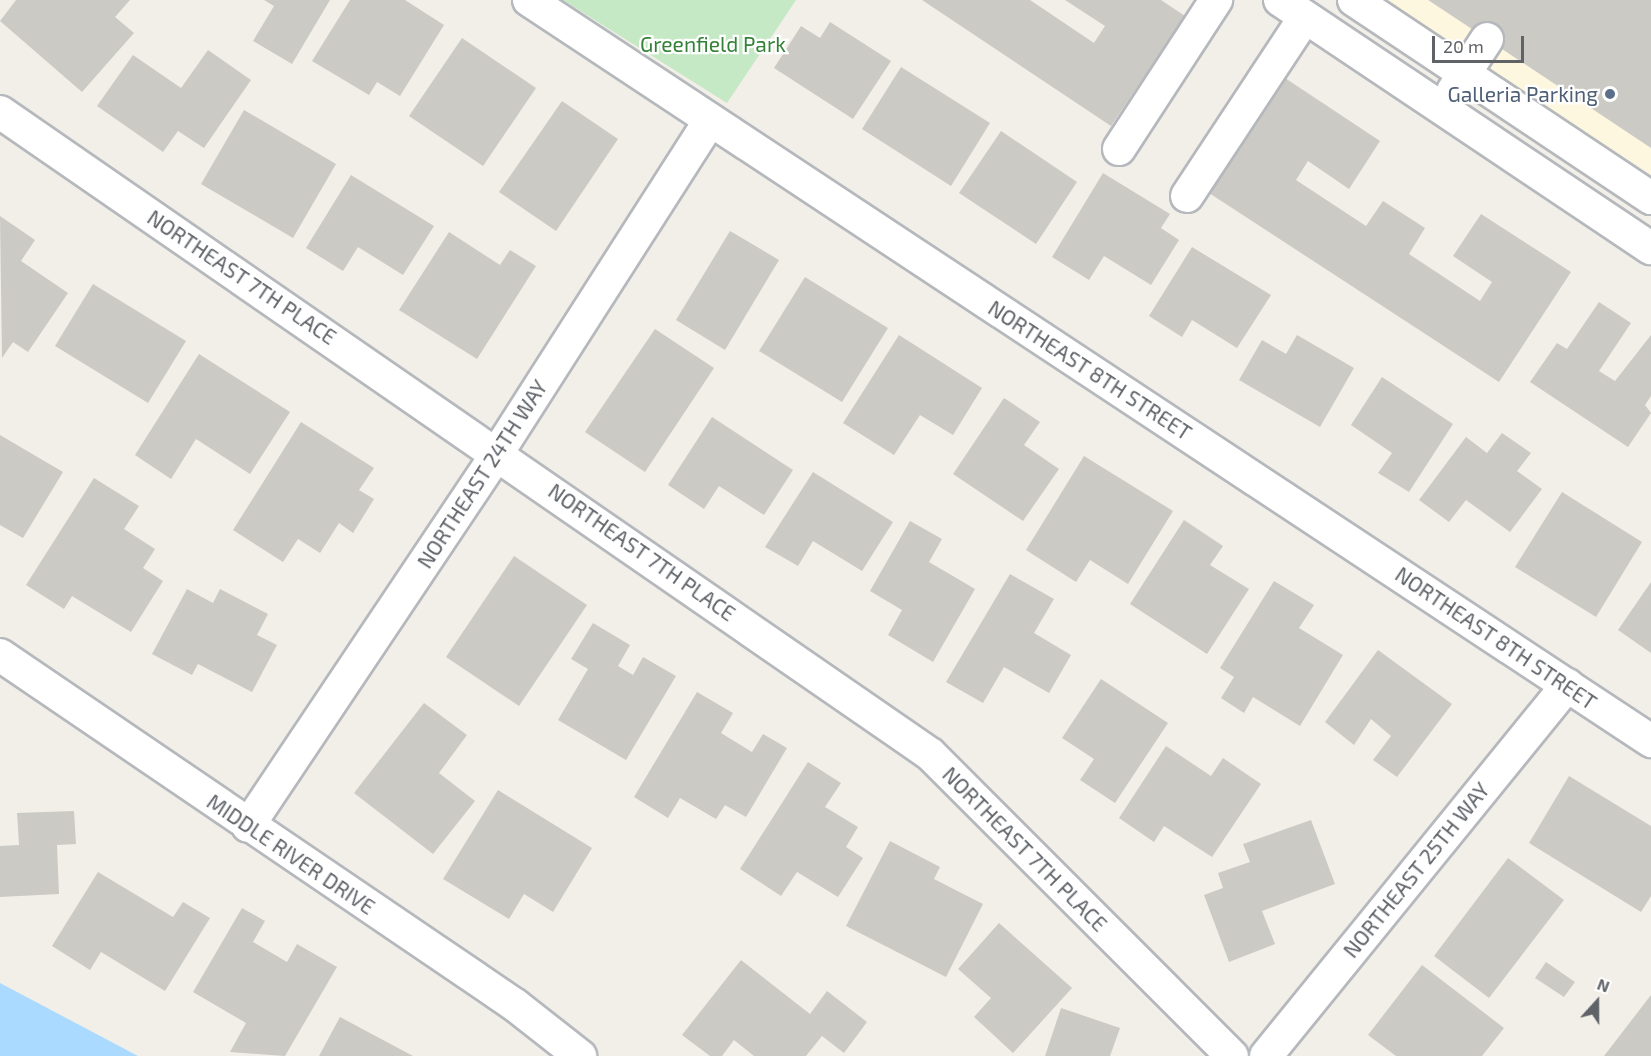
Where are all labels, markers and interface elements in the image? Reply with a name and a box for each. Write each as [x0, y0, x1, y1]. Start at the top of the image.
scale bar [1435, 24, 1526, 62]
park label: Greenfield Park [640, 31, 786, 57]
text: 20 m [1443, 35, 1484, 57]
place label: Galleria Parking [1448, 81, 1598, 107]
marker: Galleria Parking [1603, 87, 1617, 101]
street label: NORTHEAST 7TH PLACE [143, 204, 341, 350]
street label: NORTHEAST 8TH STREET [983, 295, 1197, 445]
street label: NORTHEAST 24TH WAY [412, 375, 552, 573]
street label: NORTHEAST 7TH PLACE [543, 478, 741, 626]
street label: NORTHEAST 8TH STREET [1390, 561, 1602, 715]
street label: NORTHEAST 7TH PLACE [937, 761, 1113, 937]
street label: NORTHEAST 25TH WAY [1337, 777, 1495, 963]
street label: MIDDLE RIVER DRIVE [202, 789, 380, 919]
north arrow [1567, 972, 1627, 1032]
text: N [1595, 974, 1612, 996]

